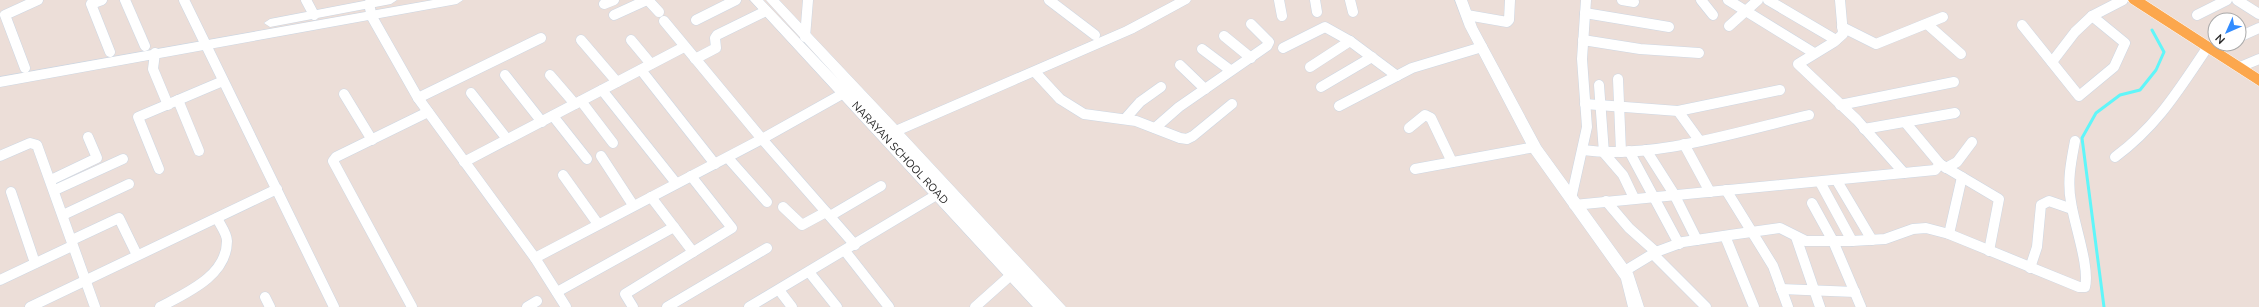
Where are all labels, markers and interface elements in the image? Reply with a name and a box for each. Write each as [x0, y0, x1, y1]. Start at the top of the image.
north arrow [2207, 12, 2247, 52]
text: N [2212, 31, 2228, 47]
street label: NARAYAN SCHOOL ROAD [848, 98, 952, 208]

